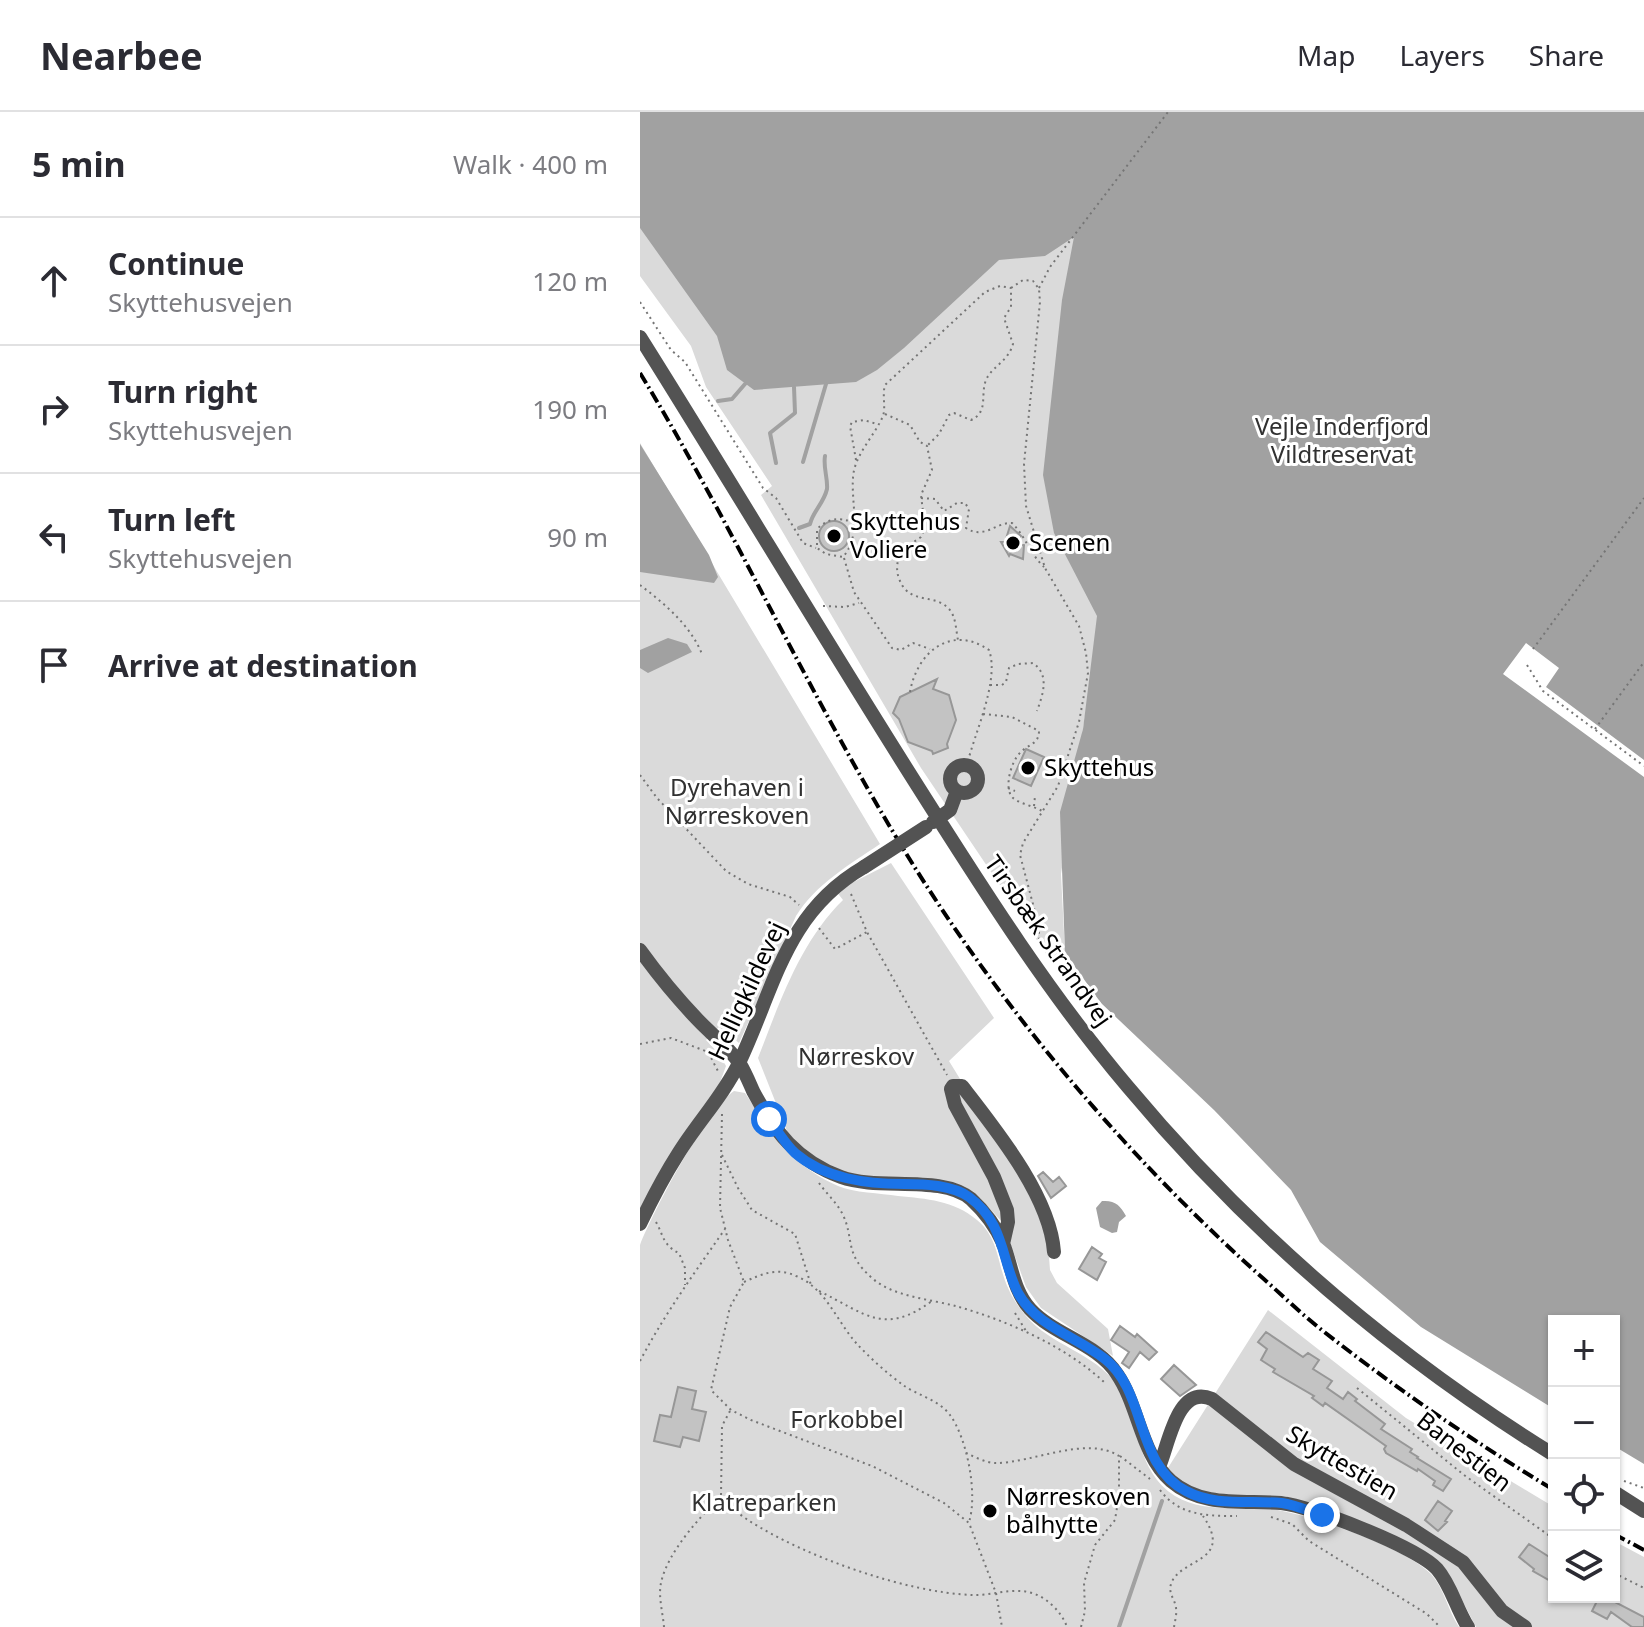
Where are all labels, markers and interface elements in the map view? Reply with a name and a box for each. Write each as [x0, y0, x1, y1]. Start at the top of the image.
text: Nearbee [40, 29, 203, 81]
text: Map [1297, 36, 1355, 74]
text: Layers [1399, 36, 1485, 74]
text: Share [1529, 36, 1604, 74]
text: 5 min [32, 141, 126, 187]
text: Walk · 400 m [453, 146, 608, 182]
text: Continue [108, 243, 244, 284]
icon: ahead [32, 259, 76, 303]
text: 120 m [532, 263, 608, 299]
text: Skyttehusvejen [108, 284, 293, 320]
text: Turn right [108, 371, 258, 412]
icon: right [32, 387, 76, 431]
text: 190 m [532, 391, 608, 427]
park label: Vejle Inderfjord Vildtreservat [1255, 409, 1429, 470]
text: Skyttehusvejen [108, 412, 293, 448]
text: Turn left [108, 499, 236, 540]
place label: Skyttehus Voliere [850, 504, 960, 565]
icon: left [32, 515, 76, 559]
text: 90 m [547, 519, 608, 555]
place label: Scenen [1029, 525, 1110, 558]
marker: Skyttehus Voliere [825, 527, 843, 545]
marker: Scenen [1004, 534, 1022, 552]
text: Skyttehusvejen [108, 540, 293, 576]
icon: arrive [32, 643, 76, 687]
text: Arrive at destination [108, 645, 418, 686]
place label: Skyttehus [1044, 750, 1154, 783]
marker: Skyttehus [1019, 759, 1037, 777]
park label: Dyrehaven i Nørreskoven [665, 770, 809, 831]
street label: Tirsbæk Strandvej [978, 848, 1121, 1032]
street label: Helligkildevej [699, 916, 792, 1065]
park label: Nørreskov [798, 1039, 915, 1072]
route start [751, 1101, 787, 1137]
map controls [1548, 1315, 1620, 1603]
button: + [1548, 1315, 1620, 1387]
button: − [1548, 1387, 1620, 1459]
park label: Forkobbel [790, 1402, 904, 1435]
street label: Banestien [1411, 1403, 1519, 1498]
street label: Skyttestien [1281, 1416, 1405, 1507]
button: locate [1548, 1459, 1620, 1531]
place label: Nørreskoven bålhytte [1006, 1479, 1151, 1540]
park label: Klatreparken [691, 1485, 837, 1518]
route end [1304, 1497, 1340, 1533]
marker: Nørreskoven bålhytte [981, 1502, 999, 1520]
button: layers [1548, 1531, 1620, 1603]

